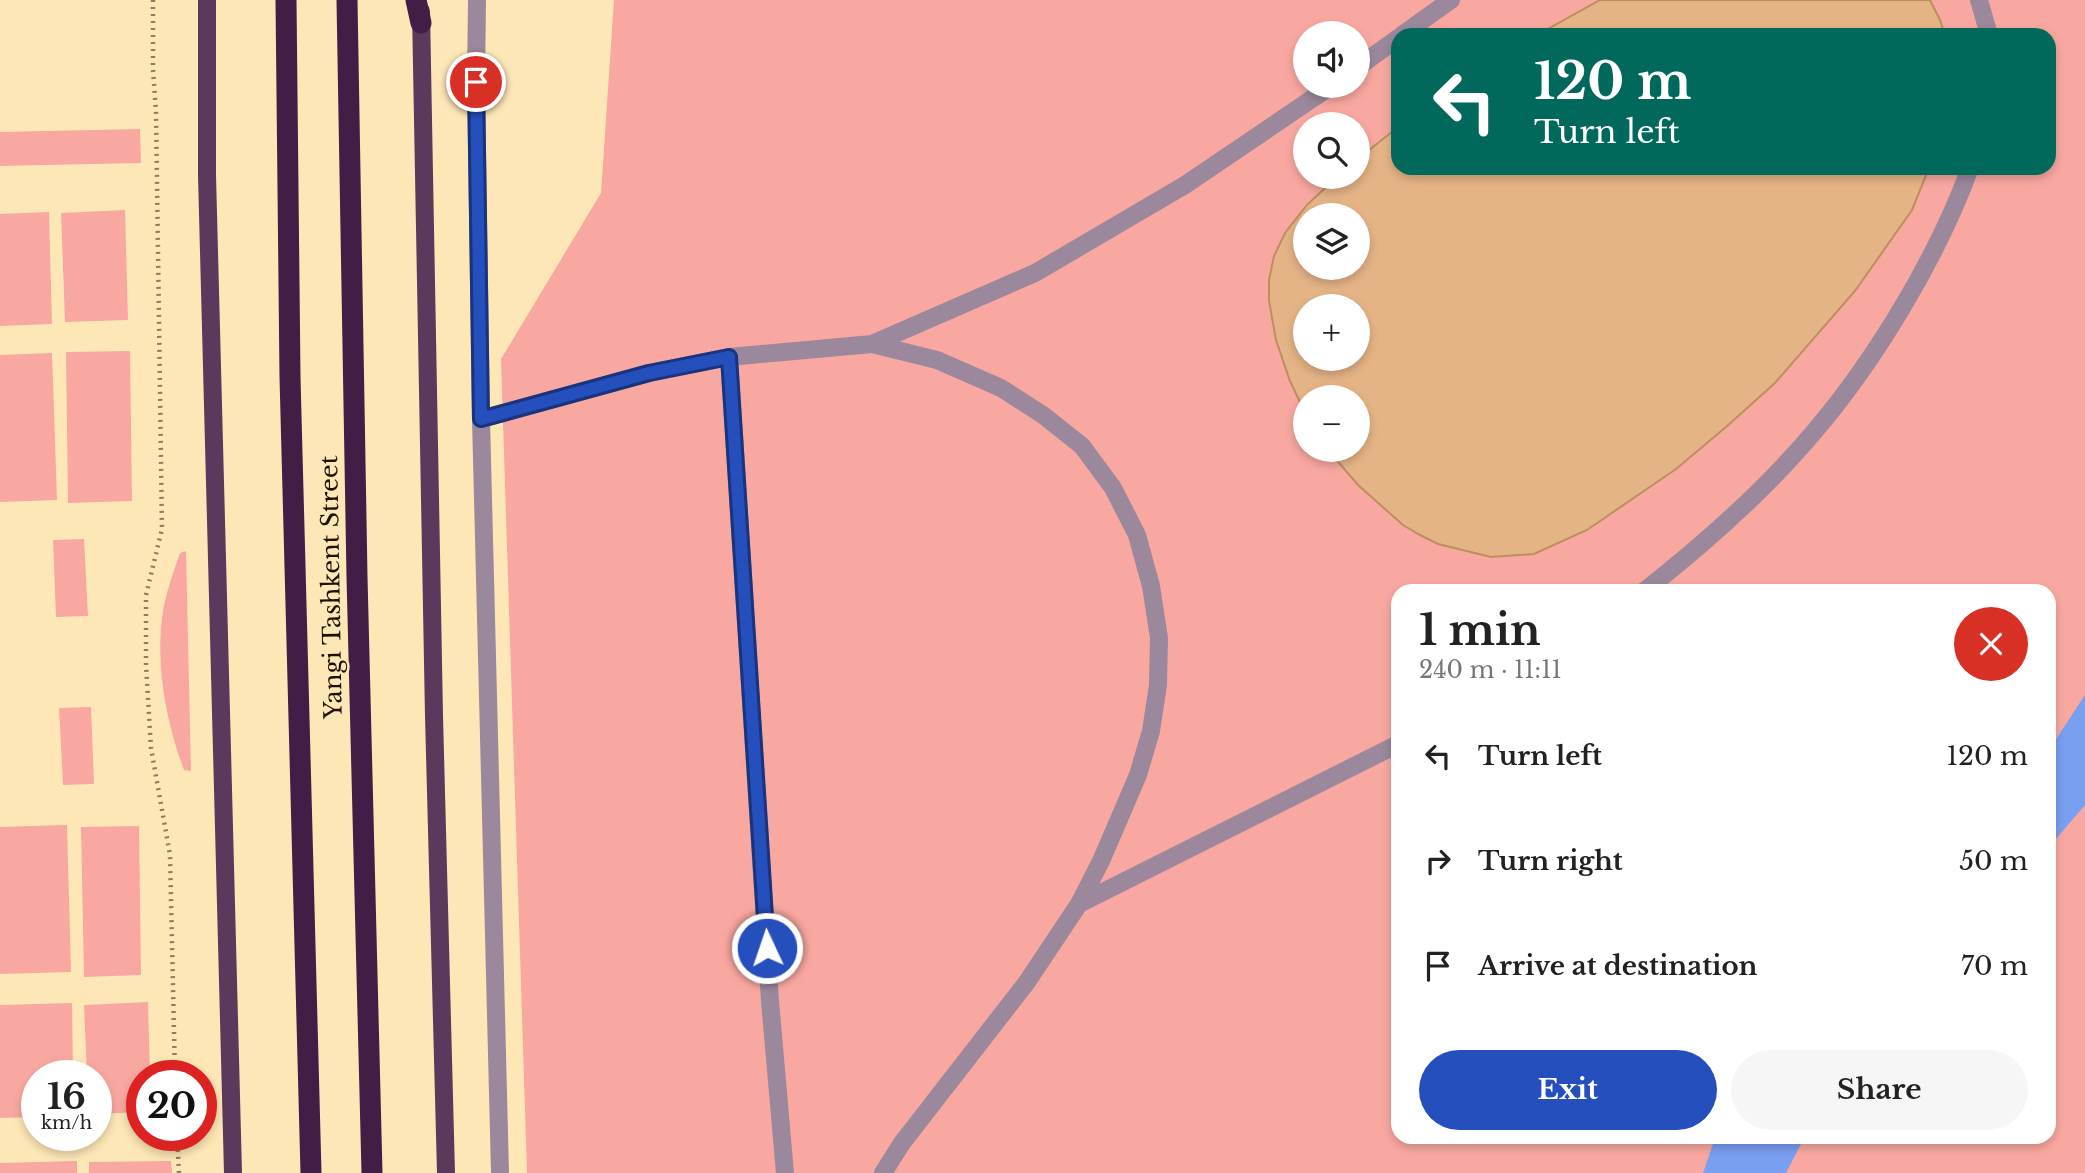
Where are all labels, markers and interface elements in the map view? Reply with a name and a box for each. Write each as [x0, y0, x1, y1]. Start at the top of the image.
map controls [1293, 21, 1370, 462]
button: sound [1293, 21, 1370, 98]
text: 120 m [1534, 51, 1692, 112]
pin [446, 52, 506, 112]
icon: left [1419, 56, 1510, 147]
icon: arrive [457, 63, 495, 101]
button: search [1293, 112, 1370, 189]
text: Turn left [1534, 112, 1680, 152]
button: layers [1293, 203, 1370, 280]
button: + [1293, 294, 1370, 371]
button: − [1293, 385, 1370, 462]
street label: Yangi Tashkent Street [314, 455, 348, 720]
text: 1 min [1419, 604, 1541, 656]
button: close [1954, 607, 2028, 681]
text: 240 m · 11:11 [1419, 656, 1562, 684]
icon: left [1419, 737, 1457, 775]
text: Turn left [1478, 740, 1602, 772]
text: 120 m [1946, 740, 2028, 772]
icon: right [1419, 842, 1457, 880]
text: Turn right [1478, 845, 1623, 877]
text: 50 m [1959, 845, 2028, 877]
position arrow [730, 911, 804, 985]
icon: arrive [1419, 947, 1457, 985]
text: Arrive at destination [1478, 950, 1758, 982]
text: 70 m [1961, 950, 2028, 982]
button: Exit [1419, 1050, 1717, 1130]
button: Share [1731, 1050, 2028, 1130]
speed limit sign: 20 [126, 1060, 217, 1151]
text: 16 [47, 1075, 86, 1118]
text: km/h [41, 1112, 92, 1134]

